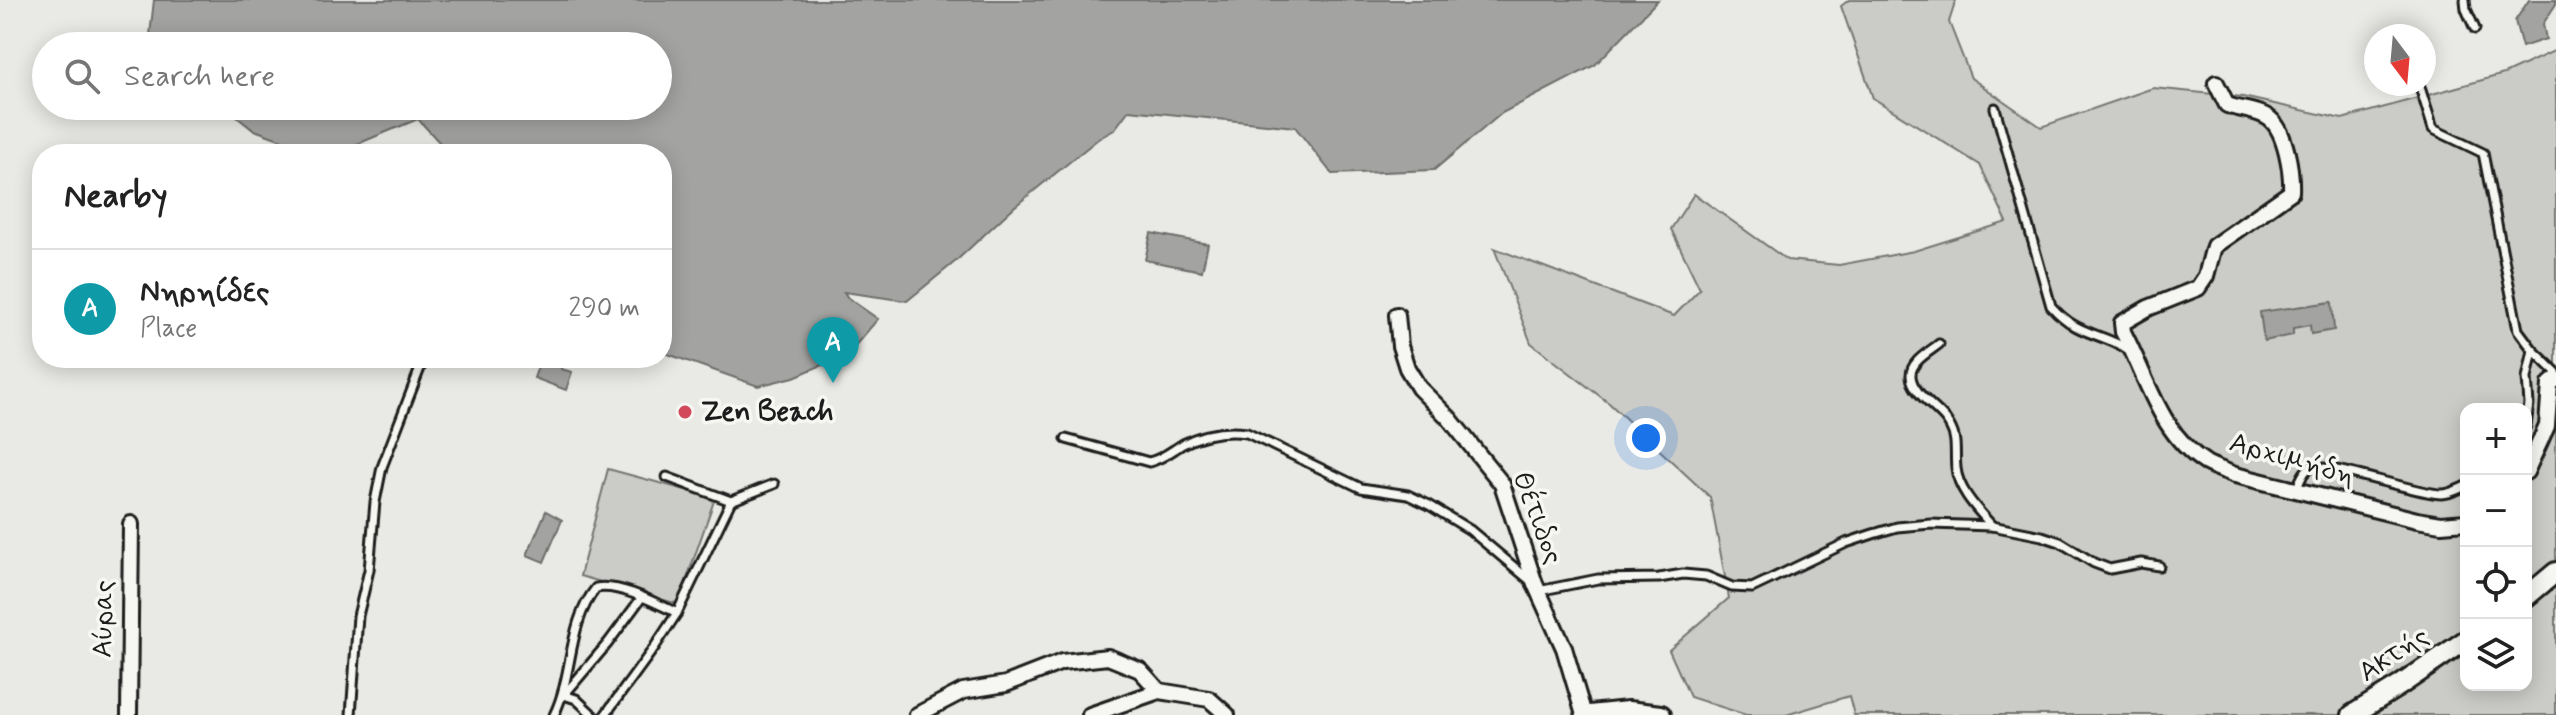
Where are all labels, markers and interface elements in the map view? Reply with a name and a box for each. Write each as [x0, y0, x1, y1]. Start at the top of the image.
north arrow [2364, 24, 2436, 96]
search box [32, 32, 672, 120]
icon: search [60, 54, 104, 98]
text: Search here [124, 57, 275, 96]
text: Nearby [64, 174, 168, 219]
text: Νηρηίδες [140, 273, 270, 312]
text: A [81, 292, 99, 326]
text: 290 m [568, 292, 640, 326]
text: Place [140, 312, 197, 346]
pin: A [807, 317, 859, 383]
place label: Zen Beach [701, 394, 834, 431]
marker: Zen Beach [676, 403, 694, 421]
map controls [2460, 403, 2532, 691]
button: + [2460, 403, 2532, 475]
your location [1626, 418, 1666, 458]
street label: Αρχιμήδη [2225, 424, 2359, 496]
street label: Θέτιδος [1502, 466, 1572, 570]
button: − [2460, 475, 2532, 547]
button: locate [2460, 547, 2532, 619]
street label: Αύρας [85, 580, 123, 658]
street label: Ακτής [2352, 619, 2436, 691]
button: layers [2460, 619, 2532, 691]

